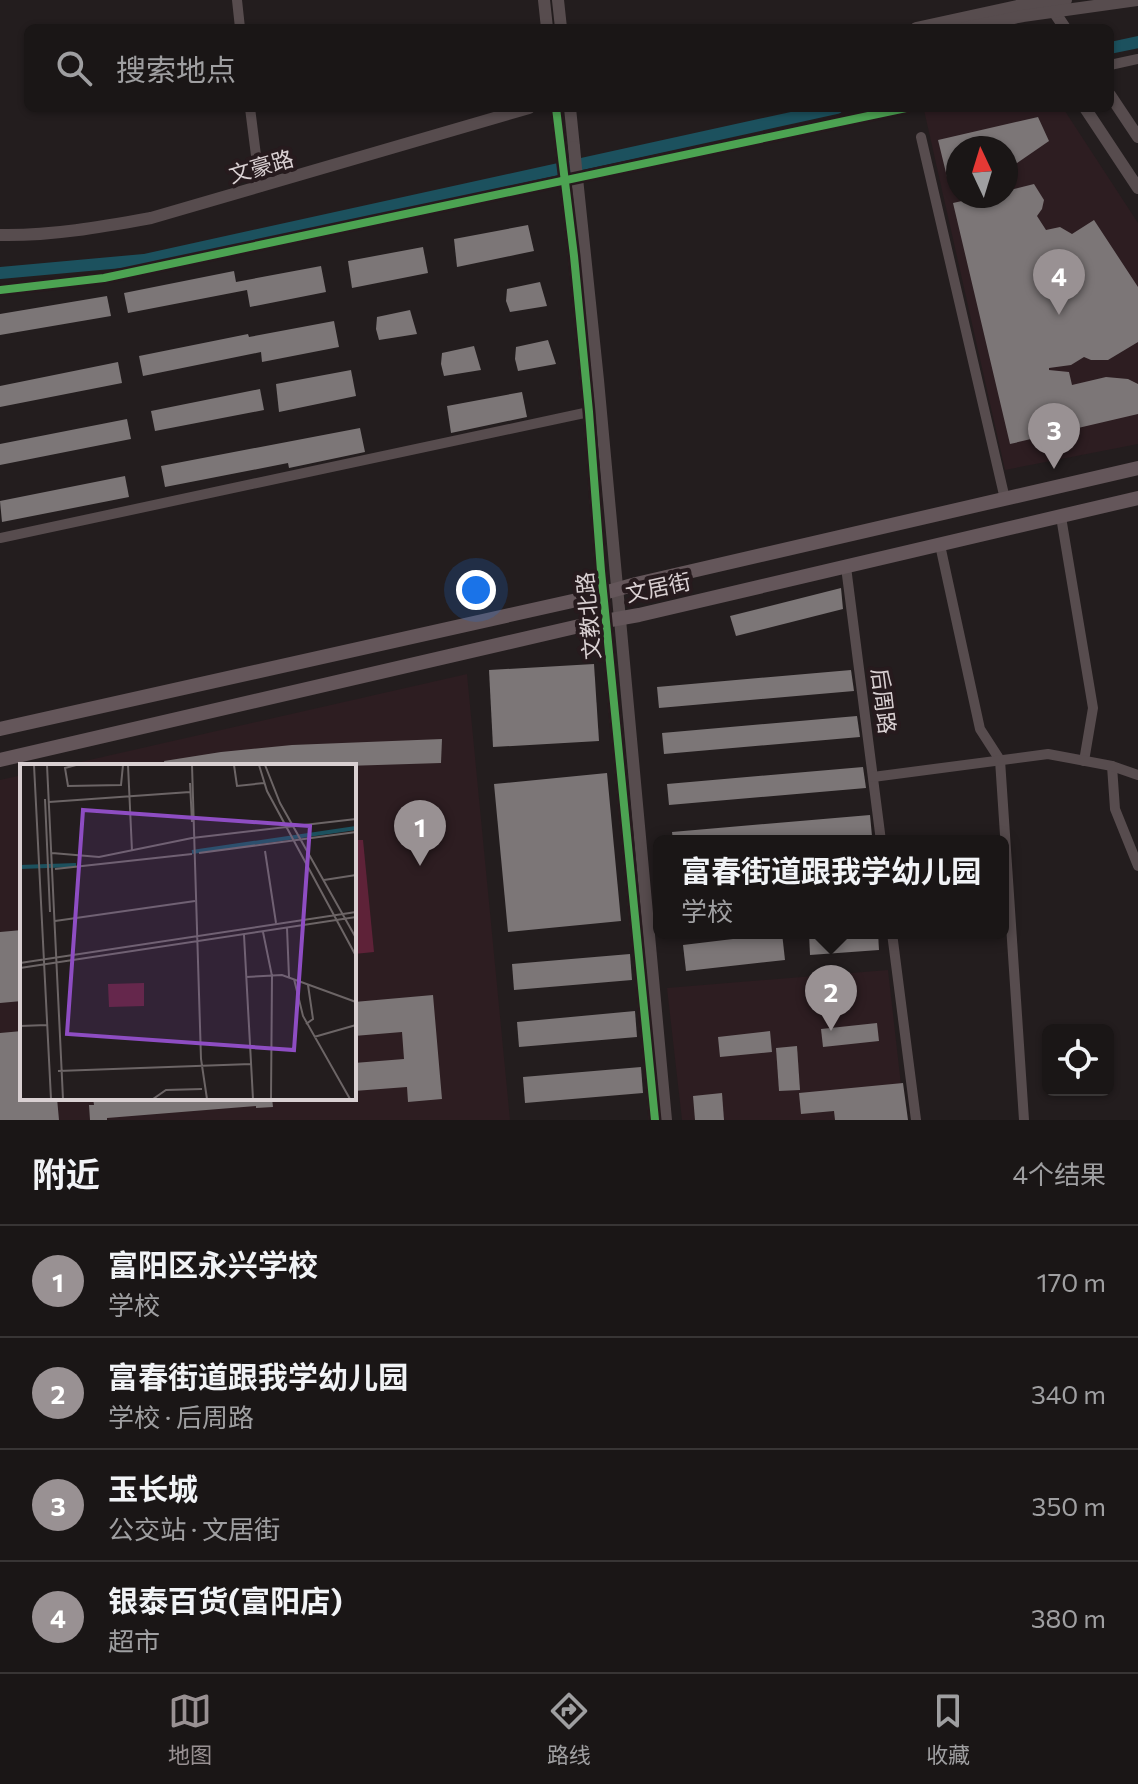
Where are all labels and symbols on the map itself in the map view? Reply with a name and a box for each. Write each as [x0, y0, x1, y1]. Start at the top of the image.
north arrow [946, 136, 1018, 208]
street label: 文豪路 [226, 144, 296, 188]
pin: 4 [1033, 249, 1085, 315]
pin: 3 [1028, 403, 1080, 469]
street label: 文居街 [623, 567, 693, 607]
your location [456, 570, 496, 610]
street label: 文教北路 [571, 571, 605, 661]
street label: 后周路 [867, 667, 901, 735]
inset map [20, 764, 356, 1100]
pin: 1 [394, 800, 446, 866]
pin: 2 [805, 965, 857, 1031]

